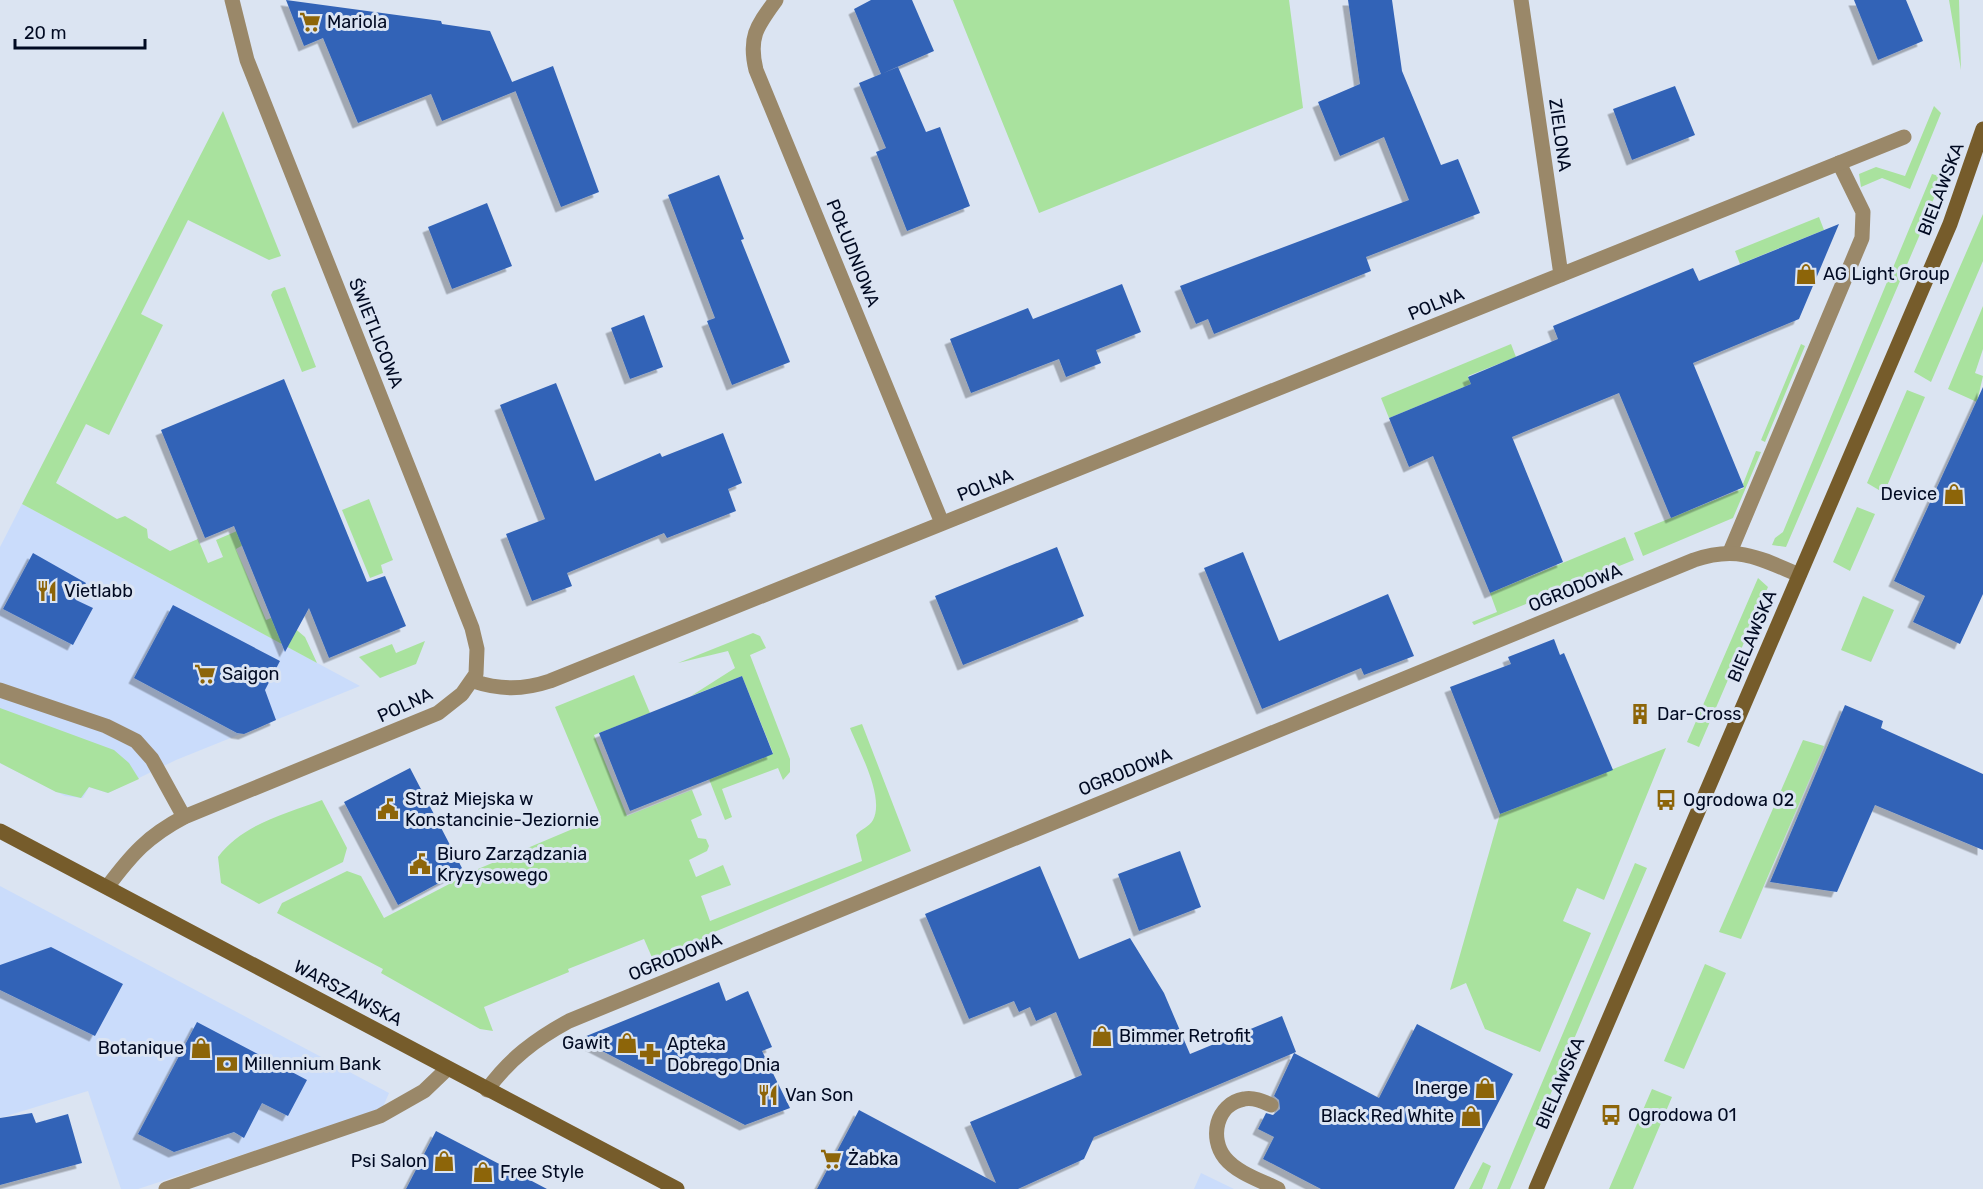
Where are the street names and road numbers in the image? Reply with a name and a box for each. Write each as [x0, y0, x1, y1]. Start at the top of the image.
street label: ZIELONA [1544, 97, 1576, 173]
street label: BIELAWSKA [1913, 139, 1969, 239]
street label: POŁUDNIOWA [821, 196, 885, 310]
street label: ŚWIETLICOWA [344, 275, 408, 391]
street label: POLNA [1405, 283, 1467, 325]
street label: POLNA [954, 464, 1016, 506]
street label: OGRODOWA [1525, 559, 1625, 617]
street label: BIELAWSKA [1723, 587, 1781, 685]
street label: POLNA [374, 683, 436, 727]
street label: OGRODOWA [1075, 743, 1175, 801]
street label: OGRODOWA [625, 928, 725, 986]
street label: WARSZAWSKA [290, 955, 406, 1031]
street label: BIELAWSKA [1531, 1034, 1589, 1132]

